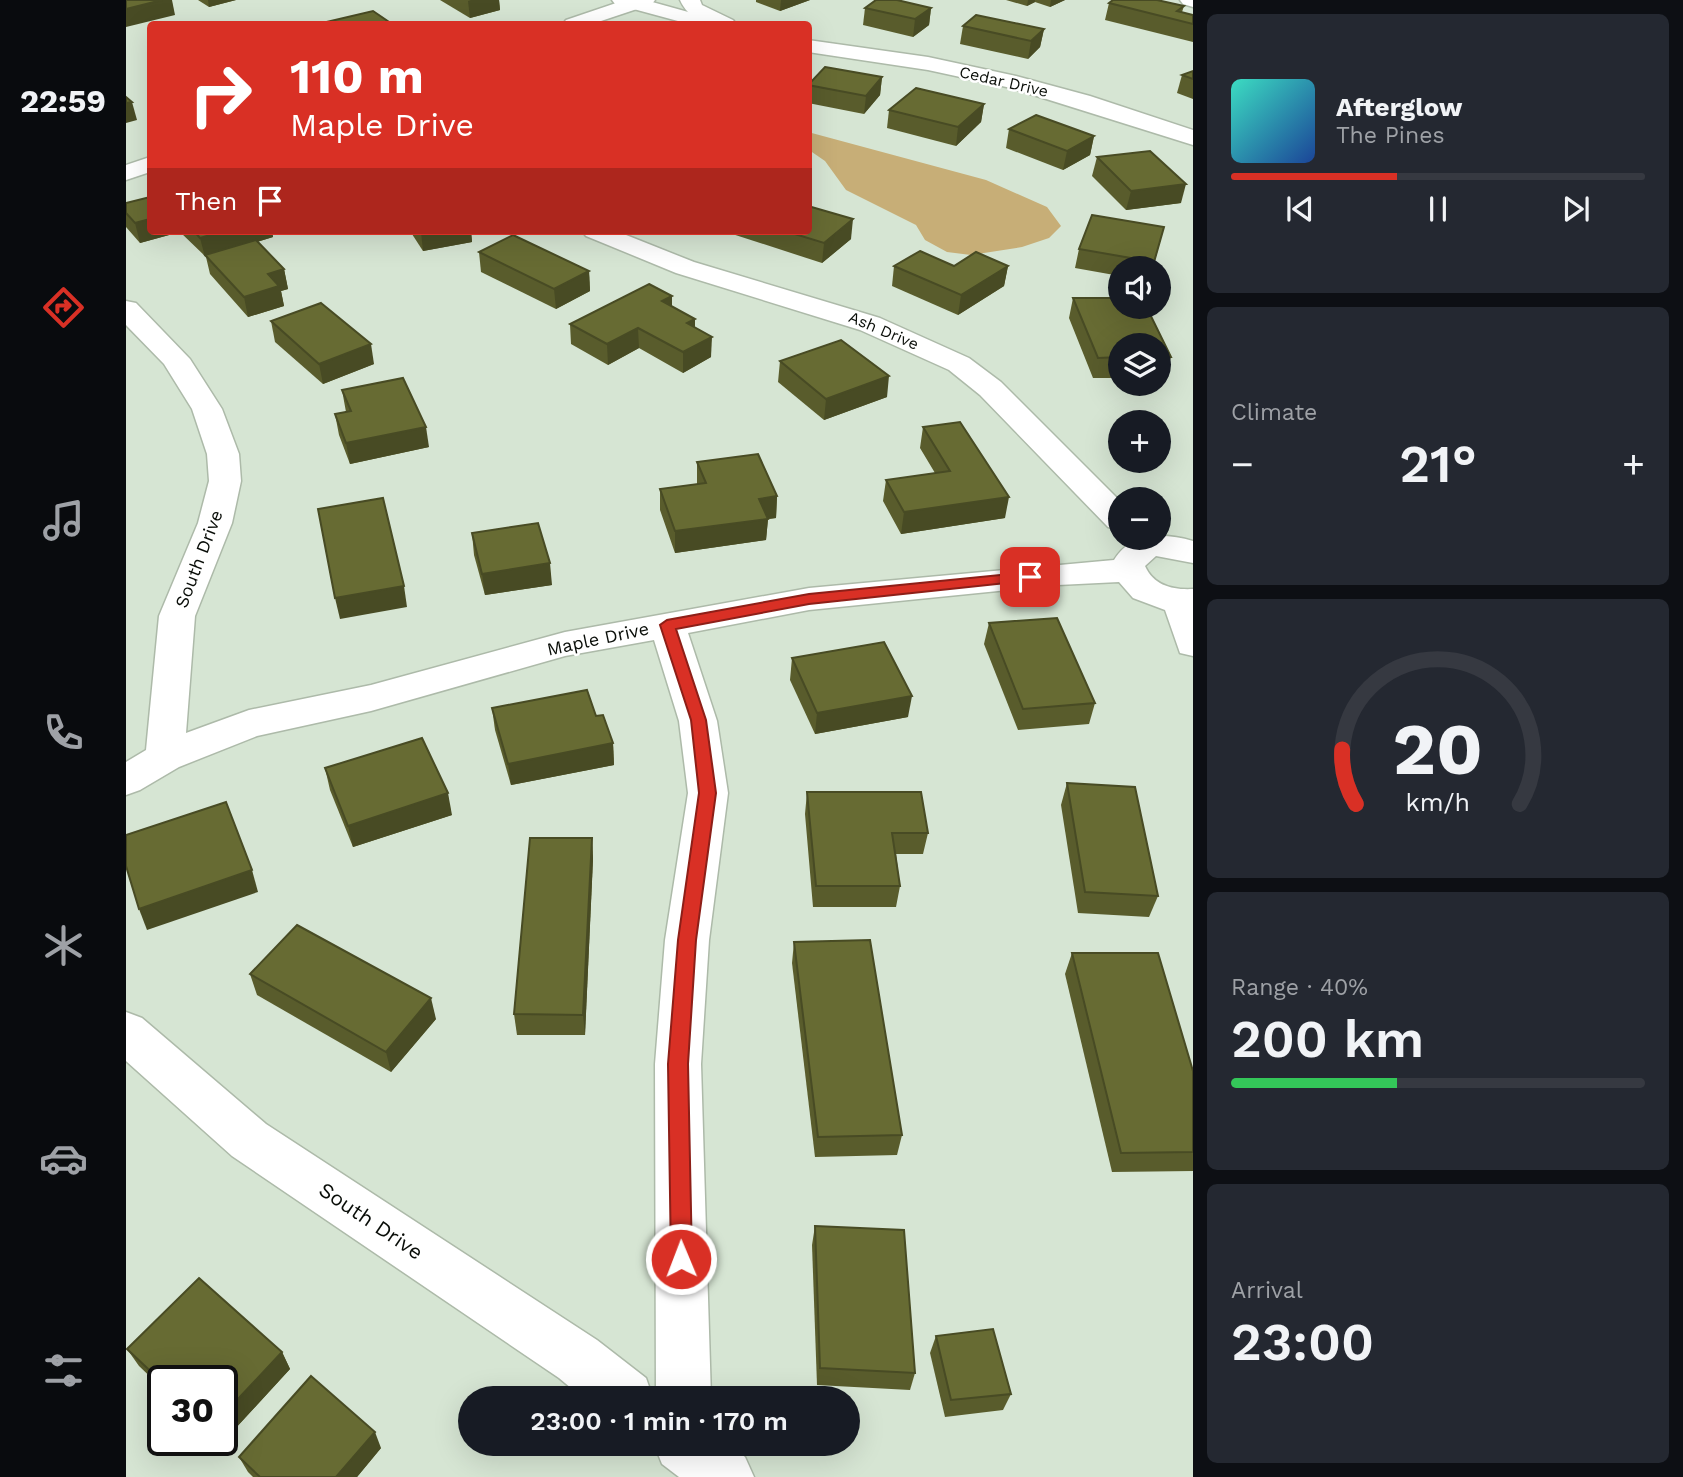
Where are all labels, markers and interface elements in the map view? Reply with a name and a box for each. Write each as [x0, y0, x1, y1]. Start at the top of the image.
text: 110 m [290, 47, 424, 105]
icon: right [175, 49, 266, 140]
street label: Cedar Drive [958, 62, 1050, 101]
text: 22:59 [20, 82, 106, 120]
text: Afterglow [1336, 92, 1462, 122]
text: Maple Drive [290, 106, 474, 144]
text: The Pines [1336, 122, 1445, 149]
icon: arrive [251, 182, 289, 220]
text: Then [175, 186, 237, 216]
icon: previous [1281, 190, 1319, 228]
icon: pause [1419, 190, 1457, 228]
icon: next [1557, 190, 1595, 228]
map controls [1108, 256, 1171, 550]
button: sound [1108, 256, 1171, 319]
icon: directions [39, 283, 88, 332]
street label: Ash Drive [846, 307, 922, 354]
button: layers [1108, 333, 1171, 396]
text: Climate [1231, 399, 1317, 426]
button: + [1108, 410, 1171, 473]
text: 21° [1399, 434, 1477, 495]
text: − [1231, 442, 1254, 486]
text: + [1622, 442, 1645, 486]
button: − [1108, 487, 1171, 550]
icon: music [39, 496, 88, 545]
street label: South Drive [170, 507, 227, 611]
pin [1000, 547, 1060, 607]
icon: arrive [1011, 558, 1049, 596]
street label: Maple Drive [545, 617, 651, 660]
text: 20 [1393, 707, 1483, 793]
icon: phone [39, 708, 88, 757]
text: km/h [1406, 788, 1470, 817]
icon: climate [39, 921, 88, 970]
text: Range · 40% [1231, 974, 1368, 1001]
text: 200 km [1231, 1009, 1424, 1070]
icon: car [39, 1134, 88, 1183]
street label: South Drive [314, 1177, 428, 1265]
position arrow [644, 1222, 718, 1296]
text: Arrival [1231, 1277, 1303, 1304]
text: 23:00 [1231, 1312, 1374, 1373]
icon: filters [39, 1346, 88, 1395]
speed limit sign: 30 [147, 1365, 238, 1456]
text: 23:00 · 1 min · 170 m [530, 1406, 788, 1436]

